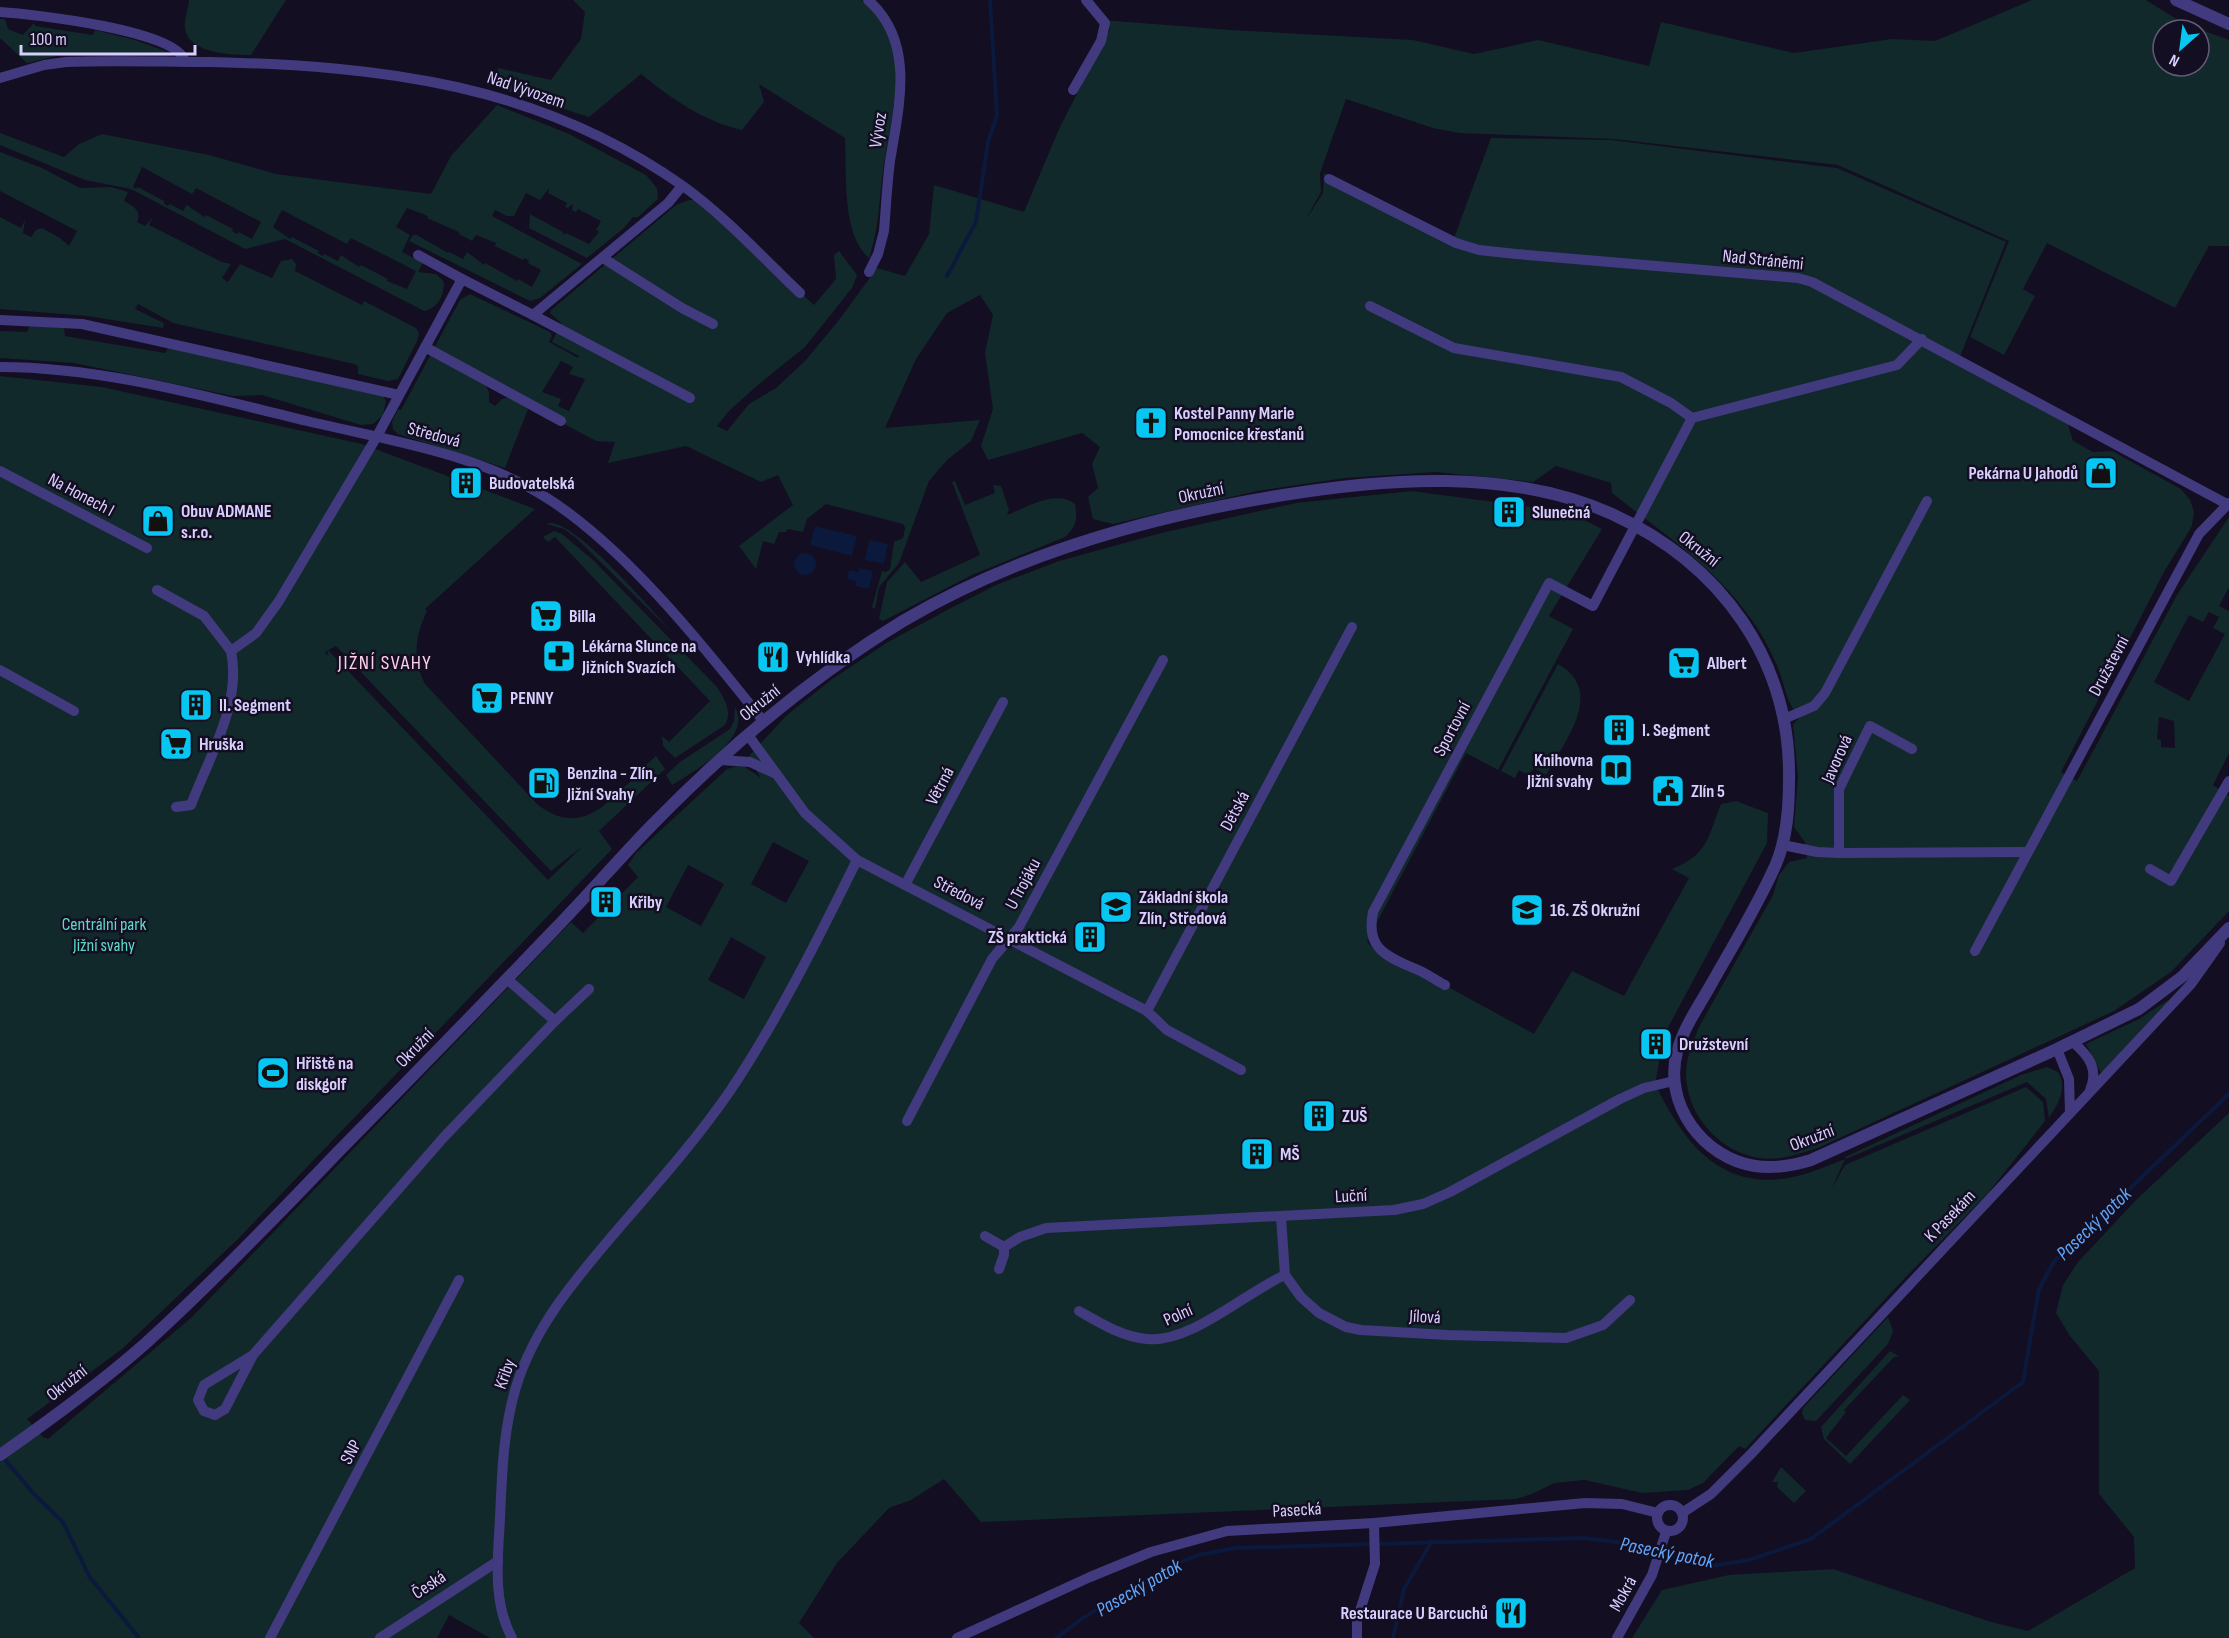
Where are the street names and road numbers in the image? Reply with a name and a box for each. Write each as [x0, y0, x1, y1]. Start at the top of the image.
street label: Nad Vývozem [484, 67, 568, 113]
street label: Vývoz [865, 110, 891, 149]
street label: Nad Stráněmi [1721, 245, 1805, 275]
street label: Středová [405, 418, 463, 452]
street label: Na Honech I [44, 469, 118, 521]
street label: Okružní [1176, 478, 1226, 508]
street label: Okružní [1674, 527, 1724, 572]
street label: Družstevní [2084, 632, 2134, 700]
street label: Okružní [736, 680, 785, 726]
street label: Sportovní [1429, 698, 1475, 760]
street label: Javorová [1817, 732, 1857, 787]
street label: Větrná [921, 763, 959, 809]
street label: Dětská [1216, 788, 1254, 834]
street label: U Trojáku [1001, 855, 1045, 913]
street label: Středová [930, 871, 988, 915]
street label: Okružní [391, 1024, 439, 1072]
street label: Okružní [1787, 1120, 1838, 1156]
street label: Luční [1334, 1185, 1368, 1207]
street label: K Pasekám [1920, 1186, 1980, 1246]
street label: Polní [1160, 1299, 1196, 1331]
street label: Jílová [1408, 1306, 1441, 1328]
street label: Křiby [490, 1356, 520, 1392]
street label: Okružní [42, 1360, 92, 1405]
street label: SNP [336, 1436, 366, 1468]
street label: Pasecká [1272, 1498, 1322, 1522]
street label: Česká [408, 1566, 450, 1604]
street label: Mokrá [1605, 1573, 1641, 1615]

